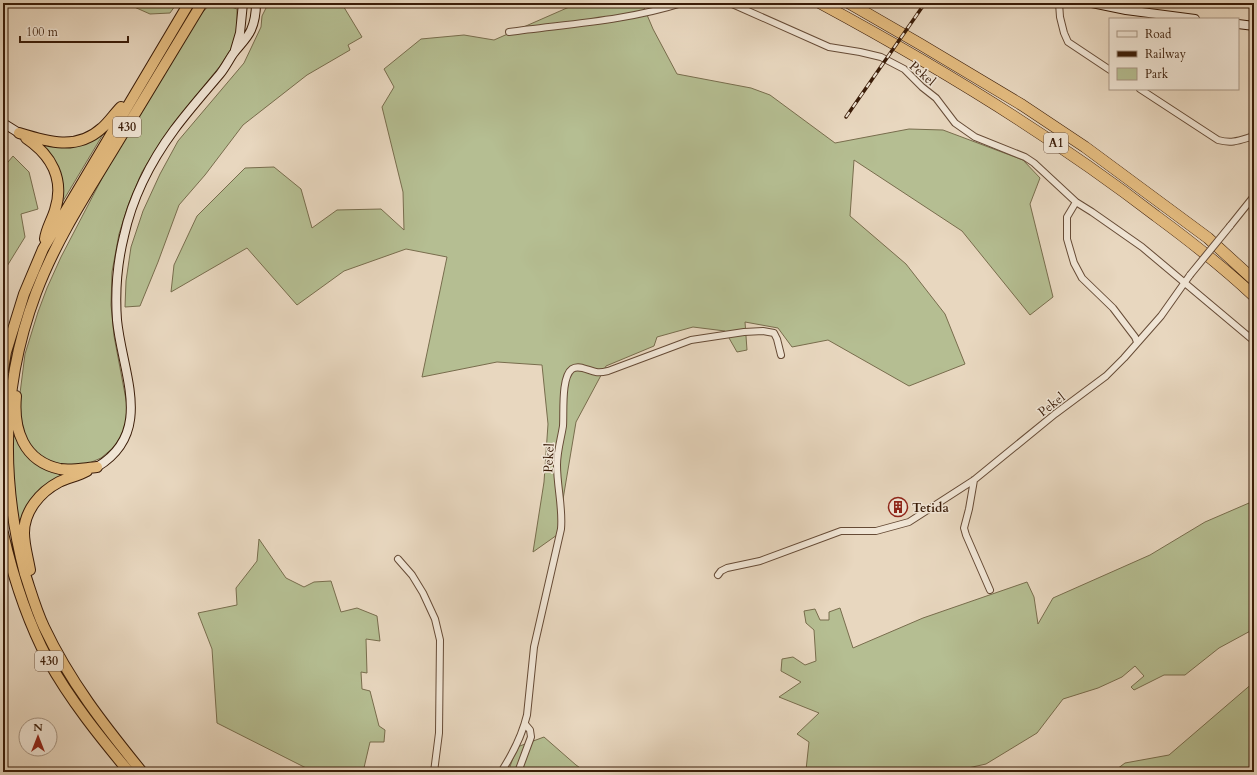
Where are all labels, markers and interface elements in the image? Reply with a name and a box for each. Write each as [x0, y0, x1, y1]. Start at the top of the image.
scale bar [20, 18, 128, 44]
legend [1109, 18, 1239, 90]
text: 100 m [26, 24, 59, 40]
text: Road [1145, 26, 1172, 42]
text: Railway [1145, 46, 1187, 62]
street label: Pekel [905, 57, 940, 91]
text: Park [1145, 66, 1169, 82]
road number: 430 [113, 117, 141, 137]
road number: A1 [1044, 133, 1068, 153]
street label: Pekel [1034, 388, 1069, 421]
street label: Pekel [539, 442, 559, 473]
building icon: Tetida [887, 496, 909, 518]
place label: Tetida [912, 499, 949, 517]
road number: 430 [35, 651, 63, 671]
north arrow [18, 717, 58, 757]
text: N [33, 720, 43, 735]

